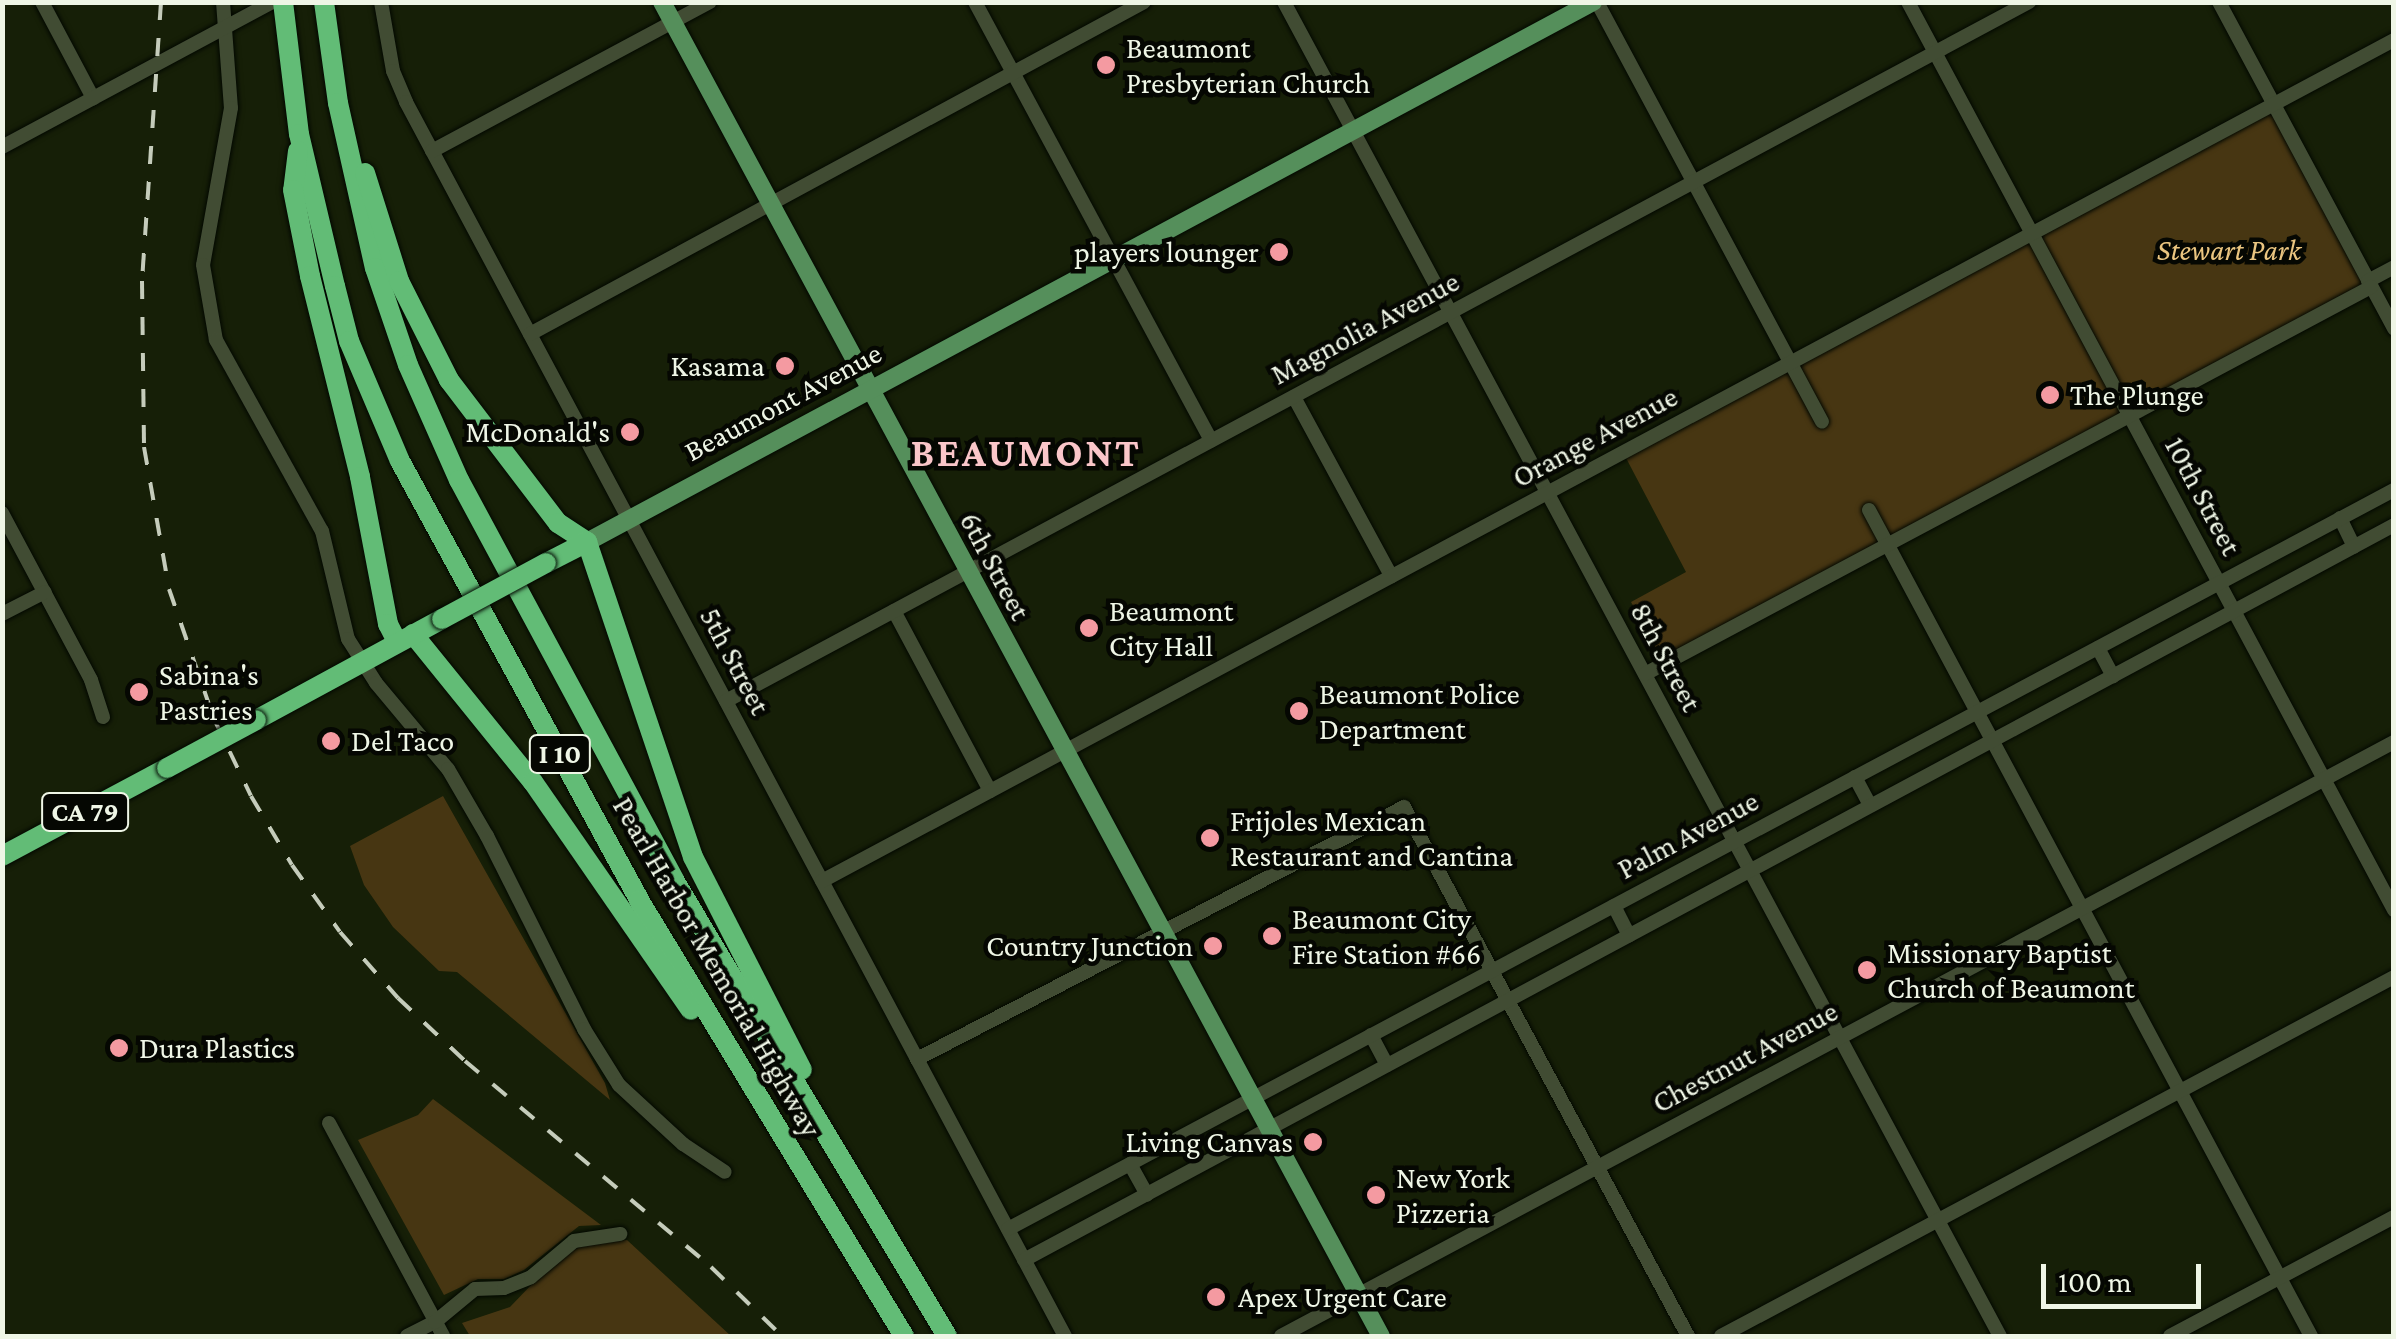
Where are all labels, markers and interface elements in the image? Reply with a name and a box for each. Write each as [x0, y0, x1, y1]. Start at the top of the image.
place label: Beaumont Presbyterian Church [1126, 30, 1370, 100]
marker: Beaumont Presbyterian Church [1095, 54, 1117, 76]
park label: Stewart Park [2157, 232, 2301, 268]
place label: players lounger [1074, 234, 1259, 270]
marker: players lounger [1268, 241, 1290, 263]
street label: Magnolia Avenue [1265, 263, 1465, 393]
street label: Beaumont Avenue [678, 335, 888, 469]
place label: Kasama [671, 348, 765, 384]
marker: Kasama [774, 355, 796, 377]
place label: The Plunge [2070, 377, 2204, 413]
street label: Orange Avenue [1506, 378, 1684, 496]
marker: The Plunge [2039, 384, 2061, 406]
place label: McDonald's [465, 414, 610, 450]
marker: McDonald's [619, 421, 641, 443]
district label: BEAUMONT [911, 429, 1141, 477]
street label: 10th Street [2157, 431, 2249, 561]
street label: 6th Street [952, 506, 1038, 626]
place label: Beaumont City Hall [1109, 593, 1233, 664]
street label: 8th Street [1622, 596, 1710, 718]
street label: 5th Street [692, 601, 778, 721]
marker: Beaumont City Hall [1078, 617, 1100, 639]
place label: Sabina's Pastries [159, 657, 259, 728]
place label: Beaumont Police Department [1319, 676, 1520, 746]
marker: Sabina's Pastries [128, 681, 150, 703]
marker: Beaumont Police Department [1288, 700, 1310, 722]
place label: Del Taco [351, 723, 454, 759]
marker: Del Taco [320, 730, 342, 752]
road number: I 10 [528, 731, 592, 777]
street label: Palm Avenue [1611, 783, 1765, 887]
road number: CA 79 [40, 789, 130, 835]
street label: Pearl Harbor Memorial Highway [605, 791, 829, 1143]
place label: Frijoles Mexican Restaurant and Cantina [1230, 803, 1513, 874]
marker: Frijoles Mexican Restaurant and Cantina [1199, 827, 1221, 849]
place label: Beaumont City Fire Station #66 [1292, 901, 1481, 972]
marker: Beaumont City Fire Station #66 [1261, 925, 1283, 947]
place label: Country Junction [986, 928, 1193, 964]
marker: Country Junction [1202, 935, 1224, 957]
place label: Missionary Baptist Church of Beaumont [1887, 935, 2135, 1006]
marker: Missionary Baptist Church of Beaumont [1856, 959, 1878, 981]
street label: Chestnut Avenue [1646, 993, 1844, 1121]
place label: Dura Plastics [139, 1030, 295, 1066]
marker: Dura Plastics [108, 1037, 130, 1059]
place label: Living Canvas [1125, 1124, 1293, 1160]
marker: Living Canvas [1302, 1131, 1324, 1153]
place label: New York Pizzeria [1396, 1160, 1510, 1230]
marker: New York Pizzeria [1365, 1184, 1387, 1206]
scale bar [2046, 1244, 2206, 1306]
text: 100 m [2058, 1265, 2132, 1298]
place label: Apex Urgent Care [1238, 1279, 1447, 1315]
marker: Apex Urgent Care [1203, 1284, 1229, 1310]

